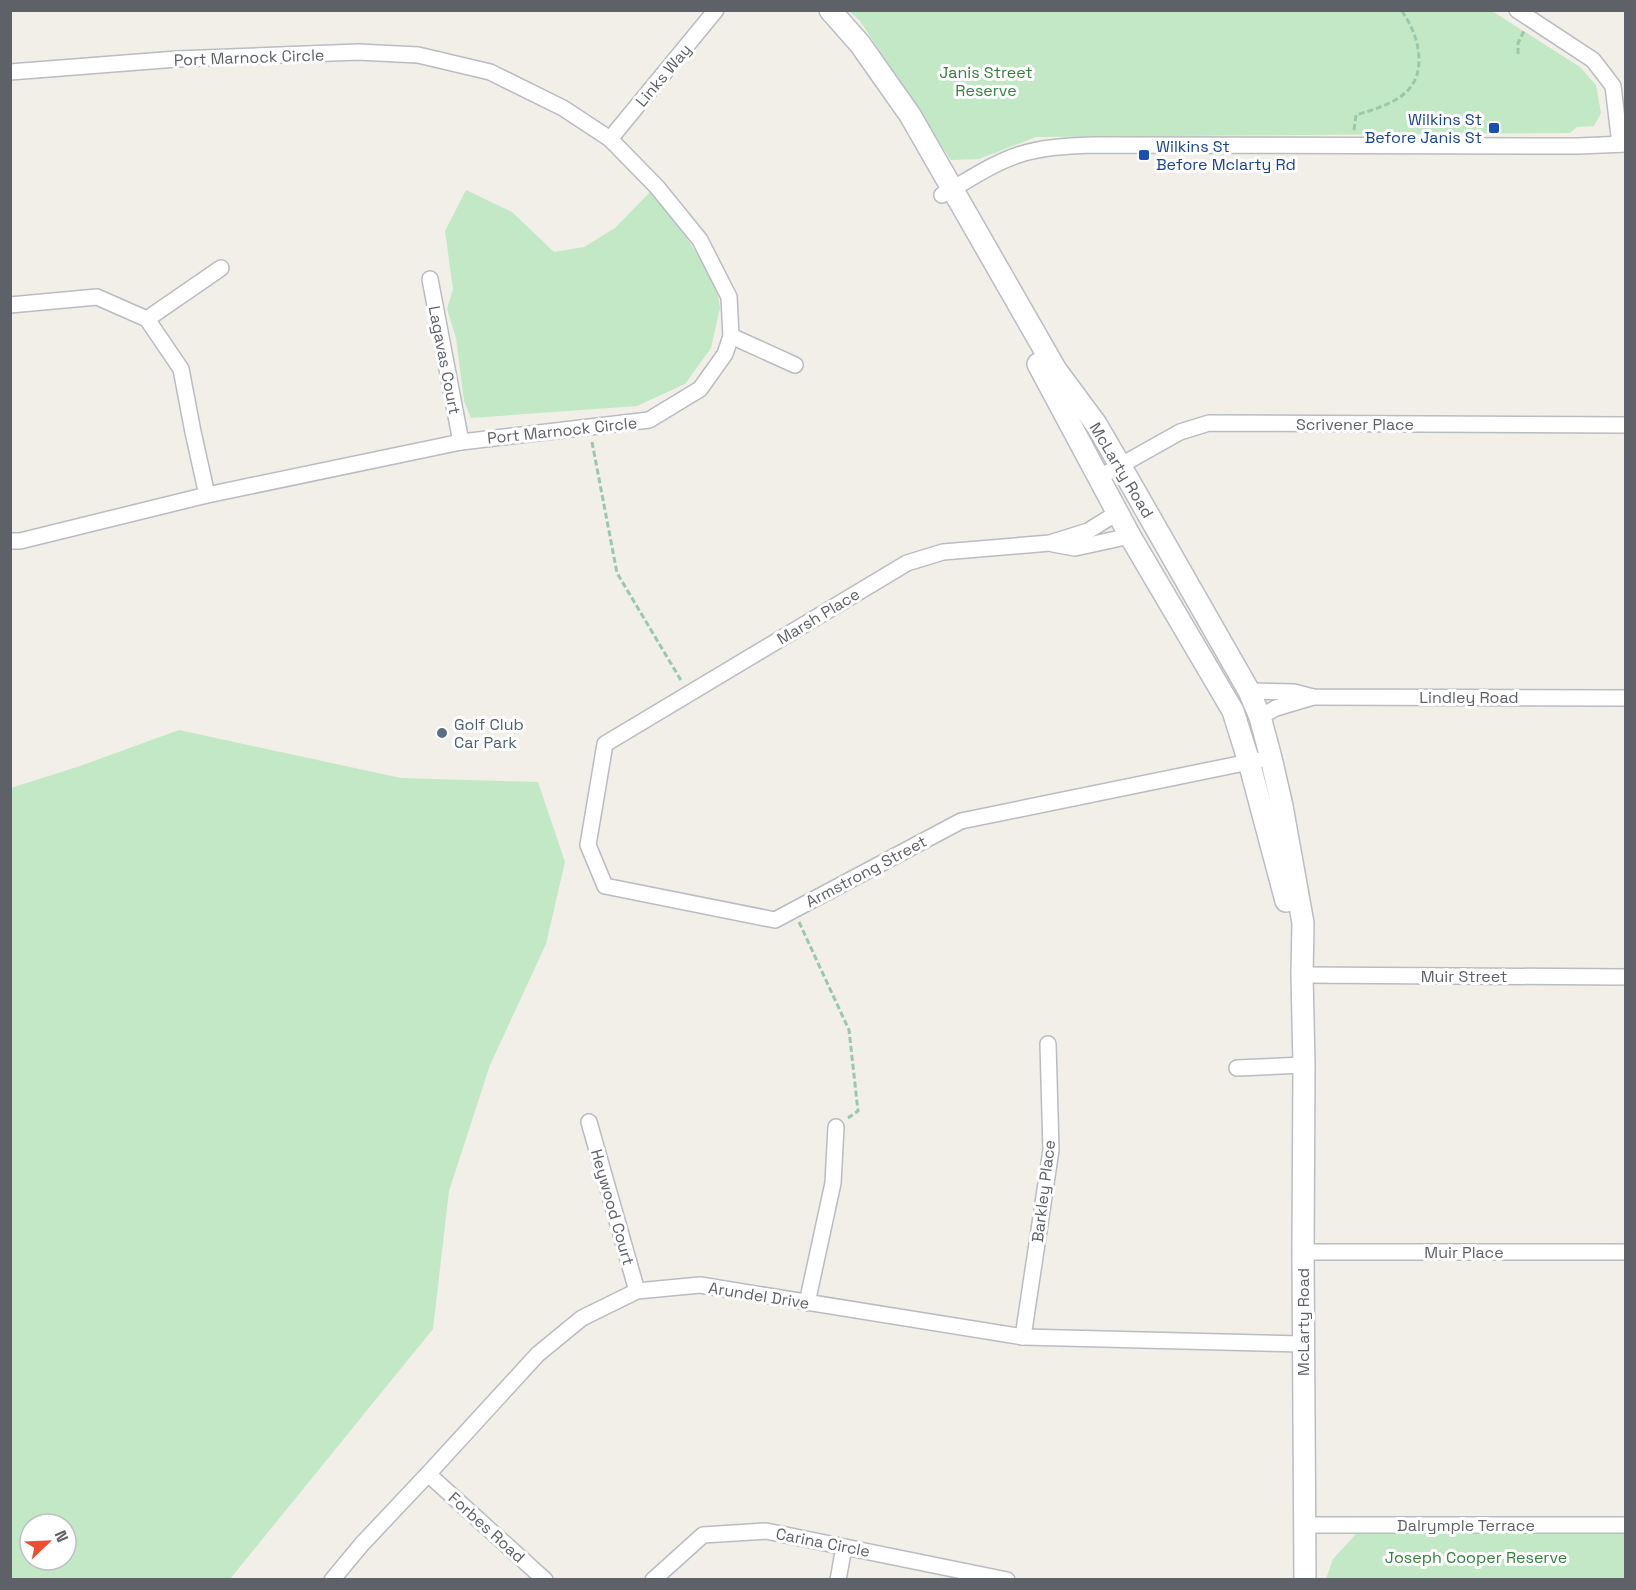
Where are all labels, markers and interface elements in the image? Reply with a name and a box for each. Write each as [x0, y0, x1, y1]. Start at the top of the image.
street label: Links Way [631, 39, 696, 111]
street label: Port Marnock Circle [173, 44, 325, 71]
park label: Janis Street Reserve [939, 62, 1033, 101]
place label: Wilkins St Before Janis St [1365, 109, 1482, 148]
marker: Wilkins St Before Janis St [1487, 121, 1501, 135]
place label: Wilkins St Before Mclarty Rd [1156, 136, 1296, 175]
marker: Wilkins St Before Mclarty Rd [1137, 148, 1151, 162]
street label: Lagavas Court [424, 304, 465, 416]
street label: Port Marnock Circle [486, 412, 638, 449]
street label: Scrivener Place [1296, 414, 1414, 435]
street label: McLarty Road [1085, 419, 1158, 522]
street label: Marsh Place [773, 584, 863, 649]
street label: Lindley Road [1419, 687, 1519, 708]
place label: Golf Club Car Park [454, 714, 524, 753]
marker: Golf Club Car Park [435, 726, 449, 740]
street label: Armstrong Street [802, 831, 930, 912]
street label: Muir Street [1421, 966, 1507, 987]
street label: Barkley Place [1027, 1139, 1060, 1244]
street label: Heywood Court [586, 1147, 639, 1268]
street label: Muir Place [1424, 1242, 1504, 1263]
street label: McLarty Road [1293, 1268, 1314, 1376]
street label: Arundel Drive [707, 1277, 811, 1314]
street label: Forbes Road [444, 1487, 529, 1567]
north arrow [18, 1512, 78, 1572]
street label: Dalrymple Terrace [1397, 1515, 1535, 1536]
street label: Carina Circle [774, 1523, 872, 1562]
text: N [50, 1527, 73, 1545]
park label: Joseph Cooper Reserve [1385, 1547, 1567, 1568]

